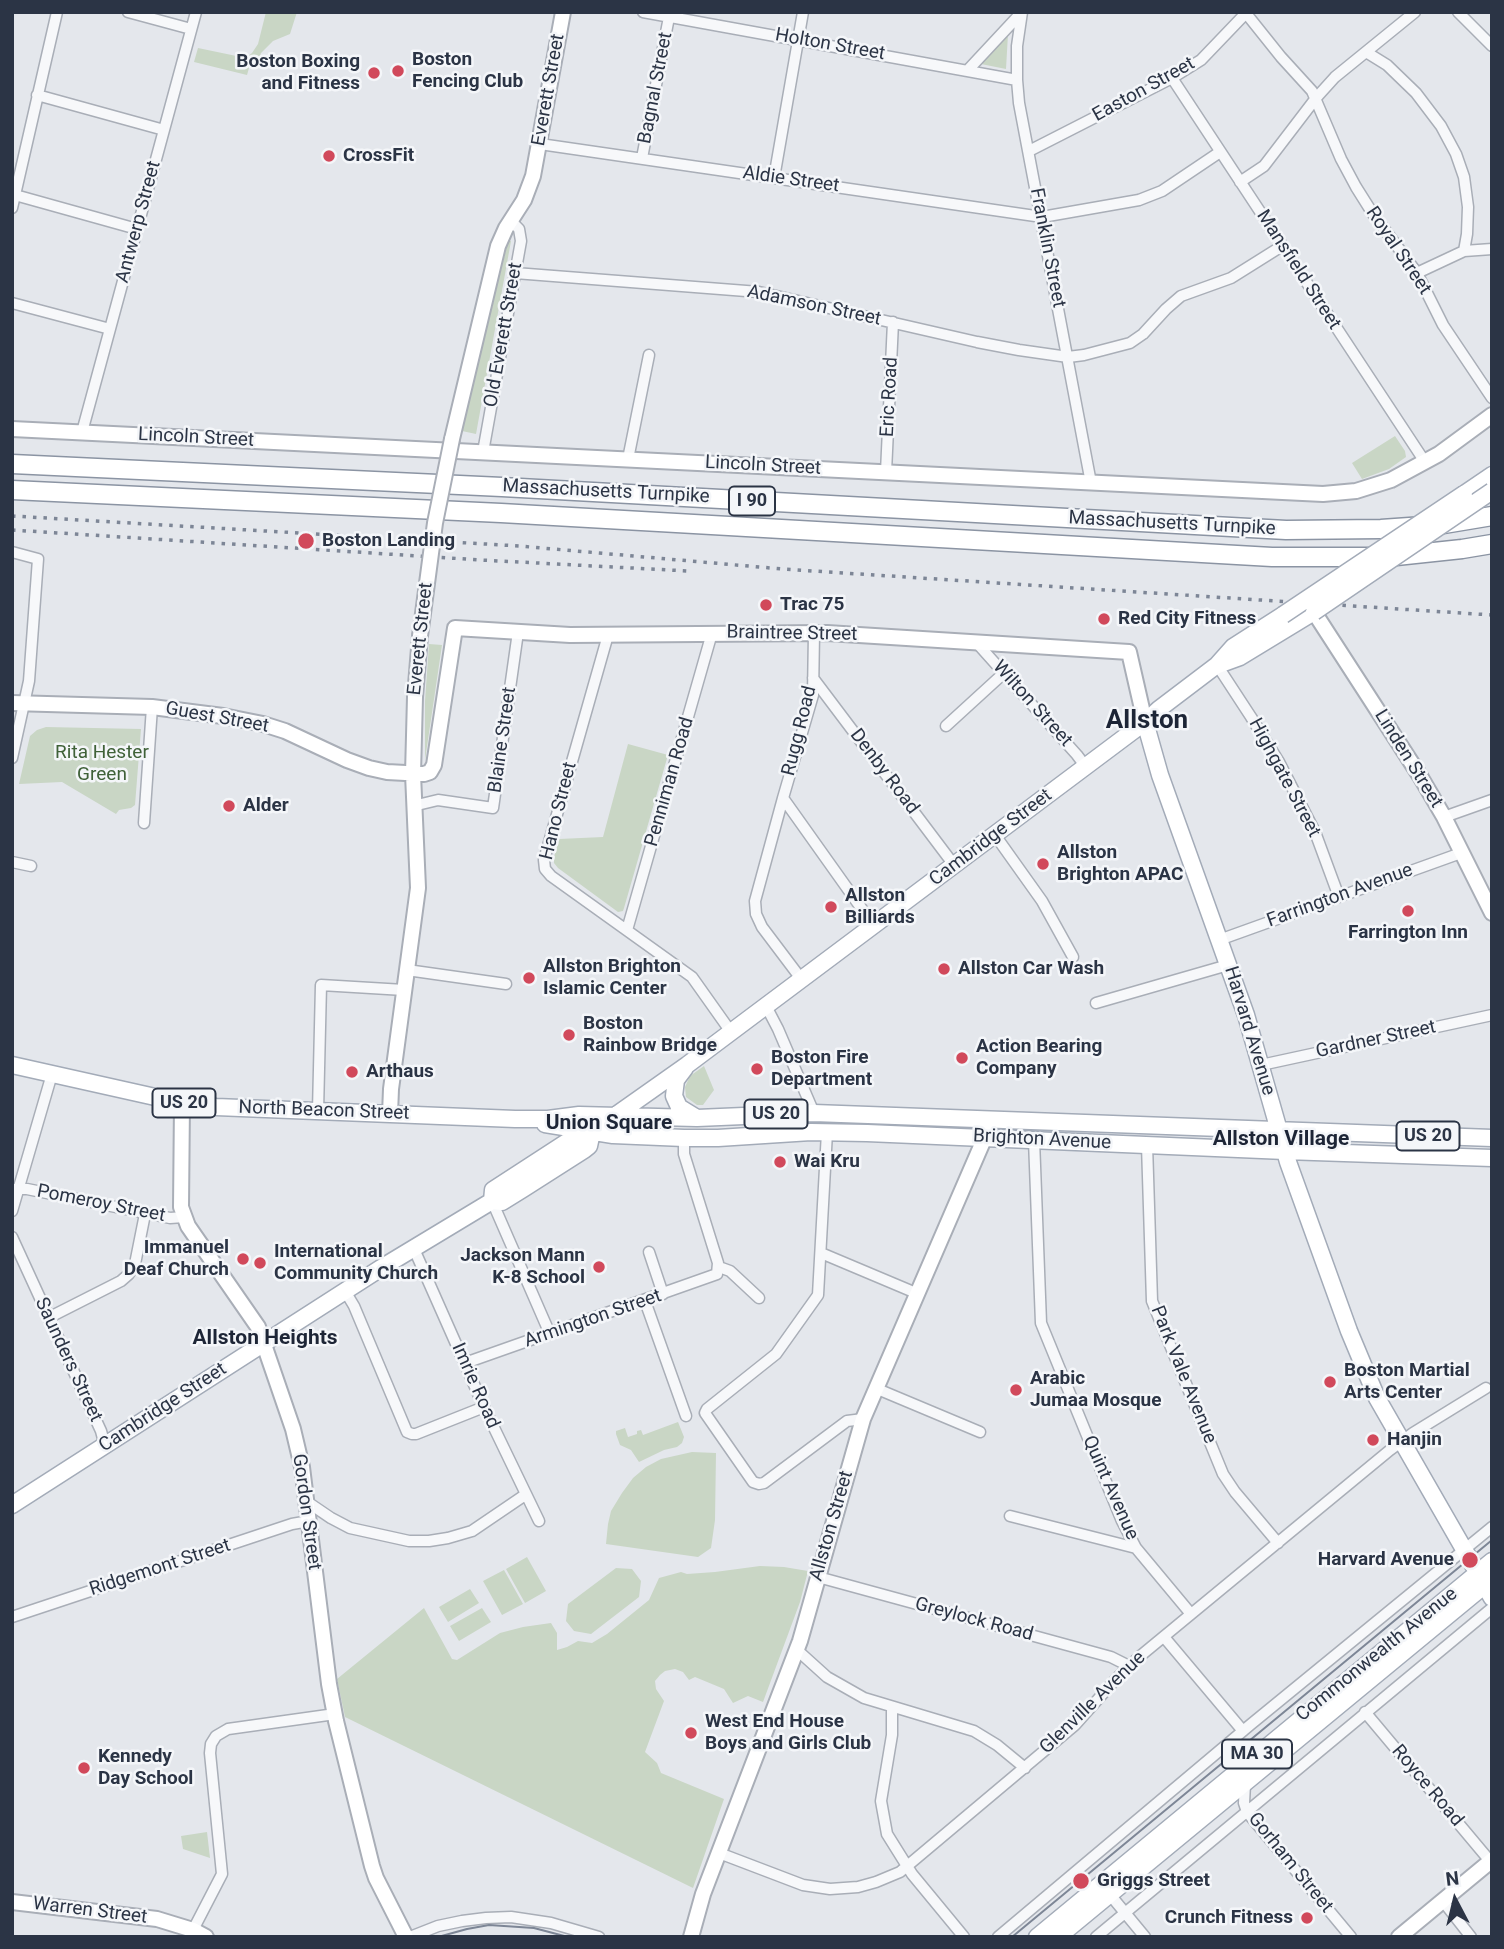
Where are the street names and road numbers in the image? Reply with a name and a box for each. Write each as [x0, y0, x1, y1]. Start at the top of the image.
street label: Holton Street [773, 24, 887, 66]
street label: Bagnal Street [634, 30, 678, 146]
street label: Everett Street [528, 32, 570, 148]
street label: Easton Street [1089, 53, 1199, 127]
street label: Antwerp Street [112, 158, 166, 286]
street label: Aldie Street [741, 162, 841, 198]
street label: Franklin Street [1024, 186, 1070, 310]
street label: Royal Street [1360, 203, 1436, 299]
street label: Mansfield Street [1251, 206, 1345, 334]
street label: Old Everett Street [480, 261, 528, 409]
street label: Adamson Street [745, 281, 883, 331]
street label: Eric Road [877, 356, 903, 438]
street label: Lincoln Street [137, 424, 255, 452]
street label: Lincoln Street [704, 452, 822, 480]
street label: Massachusetts Turnpike [502, 475, 710, 509]
road number: I 90 [729, 486, 775, 516]
street label: Massachusetts Turnpike [1068, 507, 1276, 541]
street label: Everett Street [404, 581, 438, 697]
street label: Braintree Street [726, 621, 858, 647]
street label: Wilton Street [987, 656, 1077, 752]
street label: Rugg Road [778, 684, 822, 778]
street label: Blaine Street [484, 686, 522, 794]
street label: Guest Street [164, 698, 270, 738]
street label: Linden Street [1369, 706, 1447, 812]
street label: Penniman Road [641, 715, 699, 849]
street label: Highgate Street [1243, 715, 1325, 841]
street label: Denby Road [845, 725, 923, 819]
street label: Hano Street [536, 760, 582, 862]
street label: Cambridge Street [925, 785, 1057, 891]
street label: Farrington Avenue [1264, 859, 1416, 933]
street label: Harvard Avenue [1219, 964, 1279, 1098]
street label: Gardner Street [1314, 1016, 1438, 1064]
road number: US 20 [152, 1088, 216, 1118]
street label: North Beacon Street [238, 1097, 410, 1125]
road number: US 20 [744, 1100, 808, 1128]
road number: US 20 [1396, 1121, 1460, 1150]
street label: Brighton Avenue [972, 1125, 1112, 1155]
street label: Pomeroy Street [35, 1180, 167, 1228]
street label: Armington Street [521, 1285, 665, 1353]
street label: Saunders Street [29, 1294, 107, 1426]
street label: Park Vale Avenue [1145, 1303, 1221, 1447]
street label: Imrie Road [446, 1340, 504, 1432]
street label: Cambridge Street [95, 1358, 231, 1458]
street label: Quint Avenue [1077, 1432, 1143, 1544]
street label: Gordon Street [287, 1453, 325, 1571]
street label: Allston Street [805, 1468, 859, 1584]
street label: Ridgemont Street [87, 1534, 233, 1602]
street label: Commonwealth Avenue [1292, 1583, 1462, 1727]
street label: Greylock Road [912, 1593, 1036, 1647]
street label: Glenville Avenue [1035, 1647, 1151, 1759]
road number: MA 30 [1222, 1740, 1292, 1769]
street label: Royce Road [1386, 1741, 1468, 1831]
street label: Gorham Street [1243, 1808, 1337, 1918]
street label: Warren Street [32, 1893, 148, 1929]

